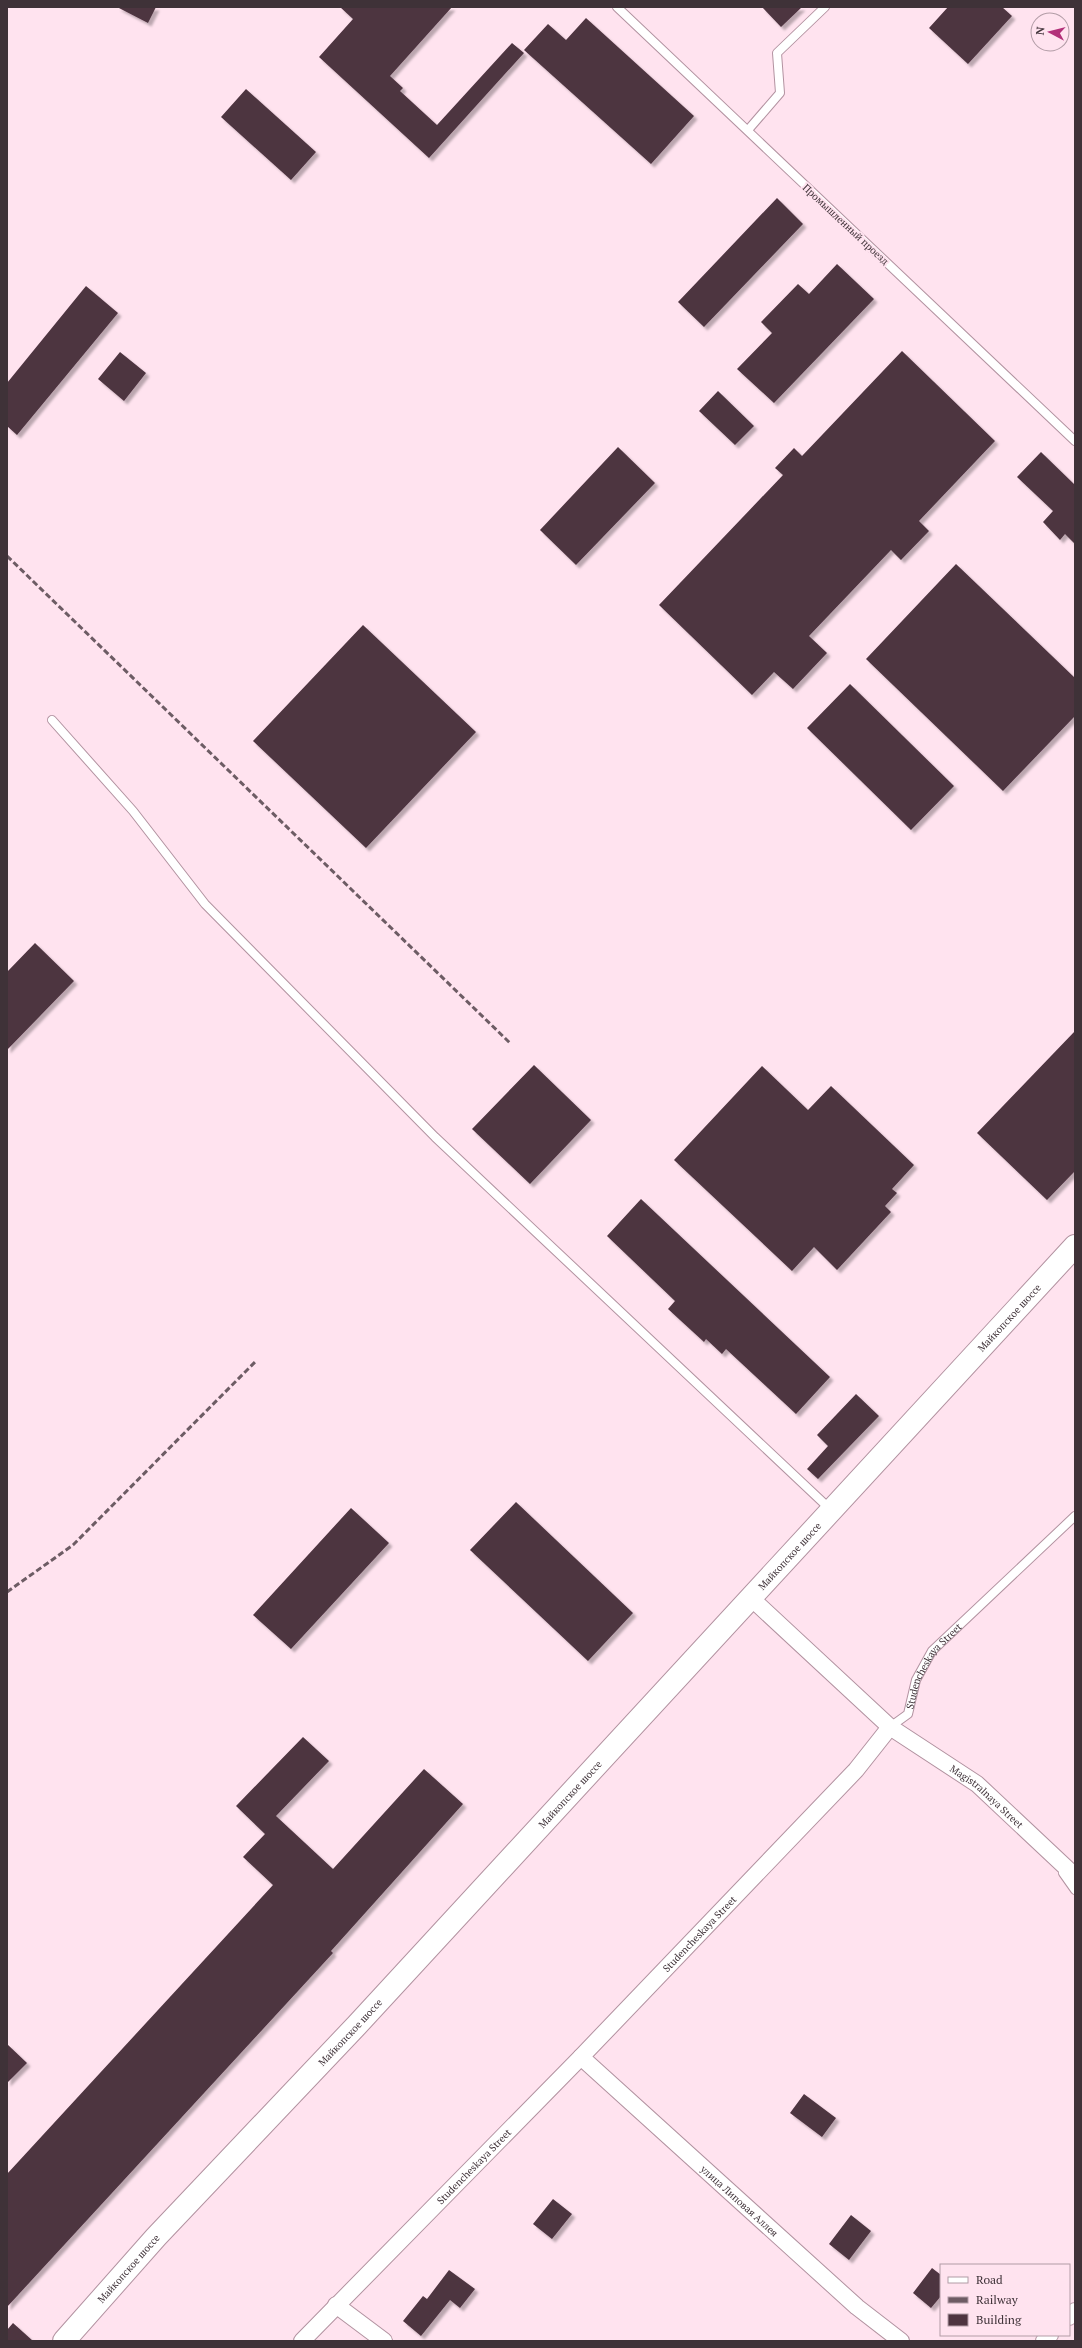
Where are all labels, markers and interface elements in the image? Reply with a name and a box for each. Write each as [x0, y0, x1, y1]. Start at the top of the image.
north arrow [1030, 12, 1070, 52]
text: N [1033, 25, 1048, 36]
street label: Промышленный проезд [800, 181, 892, 268]
street label: Майкопское шоссе [975, 1281, 1044, 1355]
street label: Майкопское шоссе [755, 1520, 824, 1593]
street label: Studencheskaya Street [903, 1620, 965, 1710]
street label: Майкопское шоссе [536, 1758, 605, 1831]
street label: Magistralnaya Street [947, 1762, 1026, 1831]
street label: Studencheskaya Street [660, 1893, 739, 1975]
street label: Майкопское шоссе [316, 1996, 385, 2069]
street label: Studencheskaya Street [434, 2126, 514, 2207]
street label: улица Липовая Аллея [697, 2162, 781, 2239]
street label: Майкопское шоссе [95, 2232, 163, 2306]
legend [940, 2264, 1070, 2336]
text: Road [976, 2272, 1003, 2287]
text: Railway [976, 2292, 1019, 2307]
text: Building [976, 2312, 1022, 2327]

